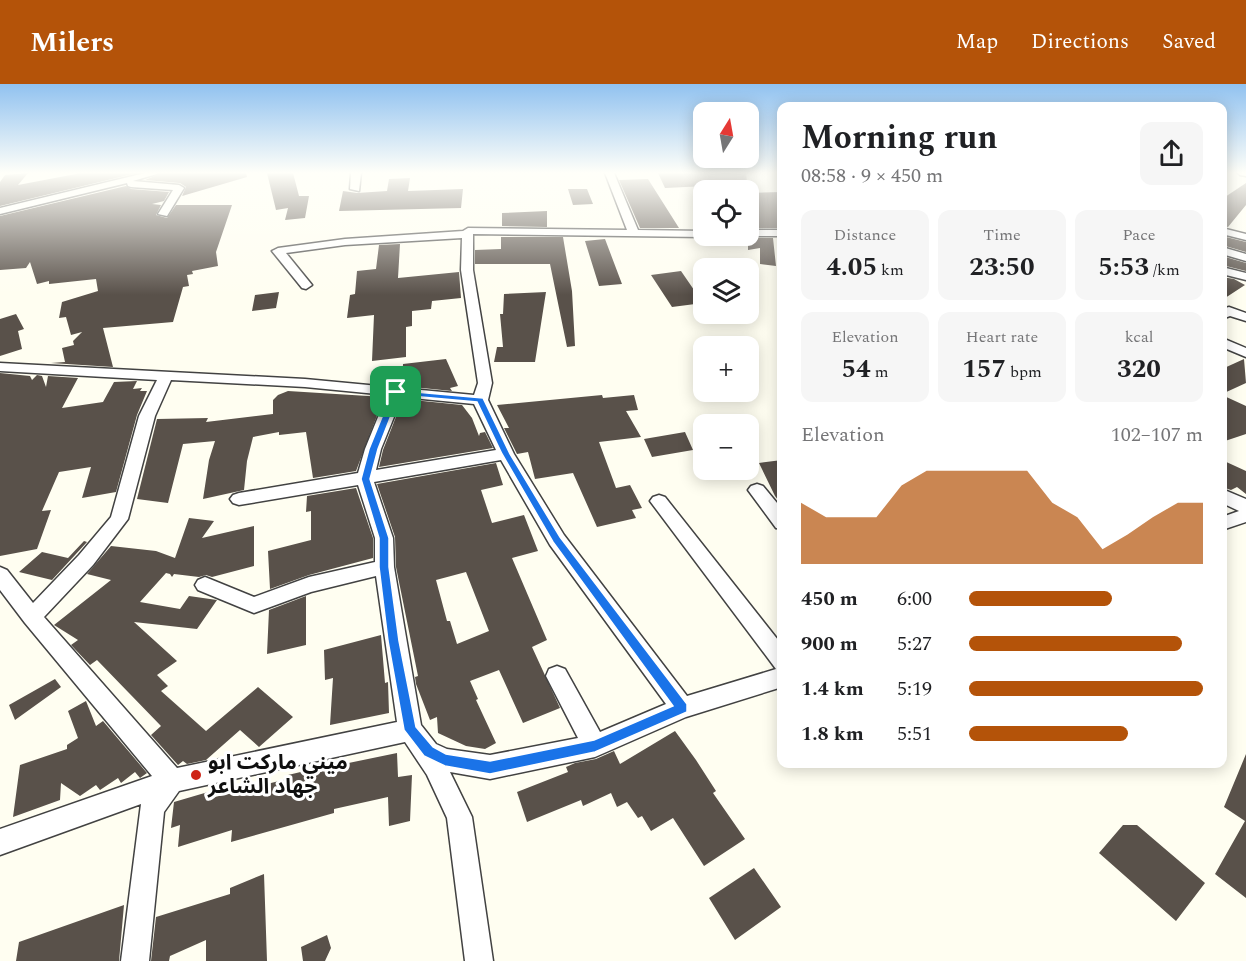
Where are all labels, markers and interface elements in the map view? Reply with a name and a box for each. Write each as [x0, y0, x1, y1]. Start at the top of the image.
text: Milers [30, 21, 114, 64]
text: Map [956, 26, 998, 58]
text: Directions [1031, 26, 1129, 58]
text: Saved [1162, 26, 1216, 58]
north arrow [693, 102, 759, 168]
map controls [693, 102, 759, 480]
text: Morning run [801, 113, 998, 163]
button: share [1140, 122, 1203, 185]
text: 08:58 · 9 × 450 m [801, 161, 943, 191]
button: locate [693, 180, 759, 246]
text: Distance [834, 223, 896, 247]
text: Time [983, 223, 1021, 247]
text: Pace [1122, 223, 1156, 247]
text: 4.05 [826, 247, 877, 287]
text: 23:50 [969, 247, 1035, 287]
text: 5:53 [1098, 247, 1149, 287]
button: layers [693, 258, 759, 324]
text: km [877, 258, 904, 282]
text: /km [1149, 258, 1180, 282]
text: Elevation [831, 325, 899, 349]
text: Heart rate [966, 325, 1038, 349]
text: kcal [1125, 325, 1153, 349]
button: + [693, 336, 759, 402]
text: 54 [842, 349, 871, 389]
text: 157 [962, 349, 1006, 389]
text: 320 [1117, 349, 1161, 389]
text: m [871, 360, 888, 384]
text: bpm [1006, 360, 1042, 384]
pin [370, 366, 421, 417]
icon: arrive [379, 375, 412, 408]
button: − [693, 414, 759, 480]
text: Elevation [801, 420, 885, 450]
text: 102–107 m [1111, 420, 1203, 450]
text: 450 m [801, 584, 858, 614]
text: 6:00 [897, 584, 932, 614]
text: 900 m [801, 629, 858, 659]
text: 5:27 [897, 629, 932, 659]
text: 1.4 km [801, 674, 864, 704]
text: 5:19 [897, 674, 932, 704]
text: 1.8 km [801, 719, 864, 749]
text: 5:51 [897, 719, 932, 749]
place label: ميني ماركت ابو جهاد الشاعر [207, 747, 348, 803]
marker: ميني ماركت ابو جهاد الشاعر [189, 768, 203, 782]

